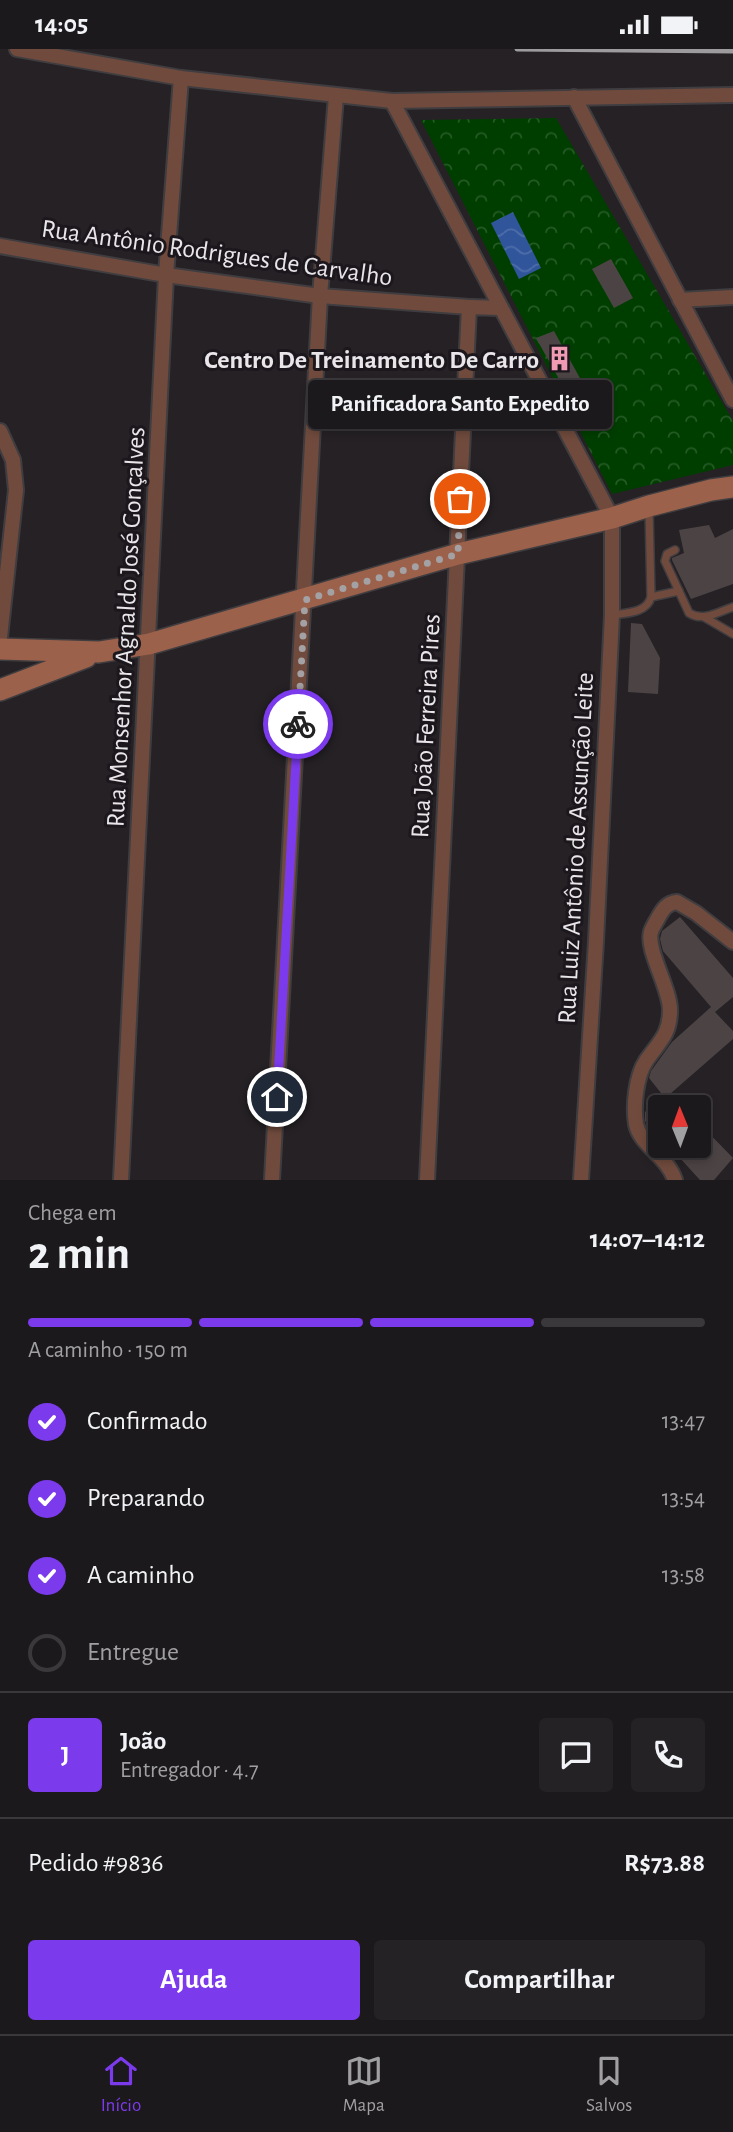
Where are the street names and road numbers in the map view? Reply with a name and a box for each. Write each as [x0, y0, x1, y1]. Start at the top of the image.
street label: Rua Antônio Rodrigues de Carvalho [40, 215, 394, 291]
street label: Rua Monsenhor Agnaldo José Gonçalves [103, 426, 149, 828]
street label: Rua João Ferreira Pires [407, 613, 445, 839]
street label: Rua Luiz Antônio de Assunção Leite [554, 672, 598, 1025]

